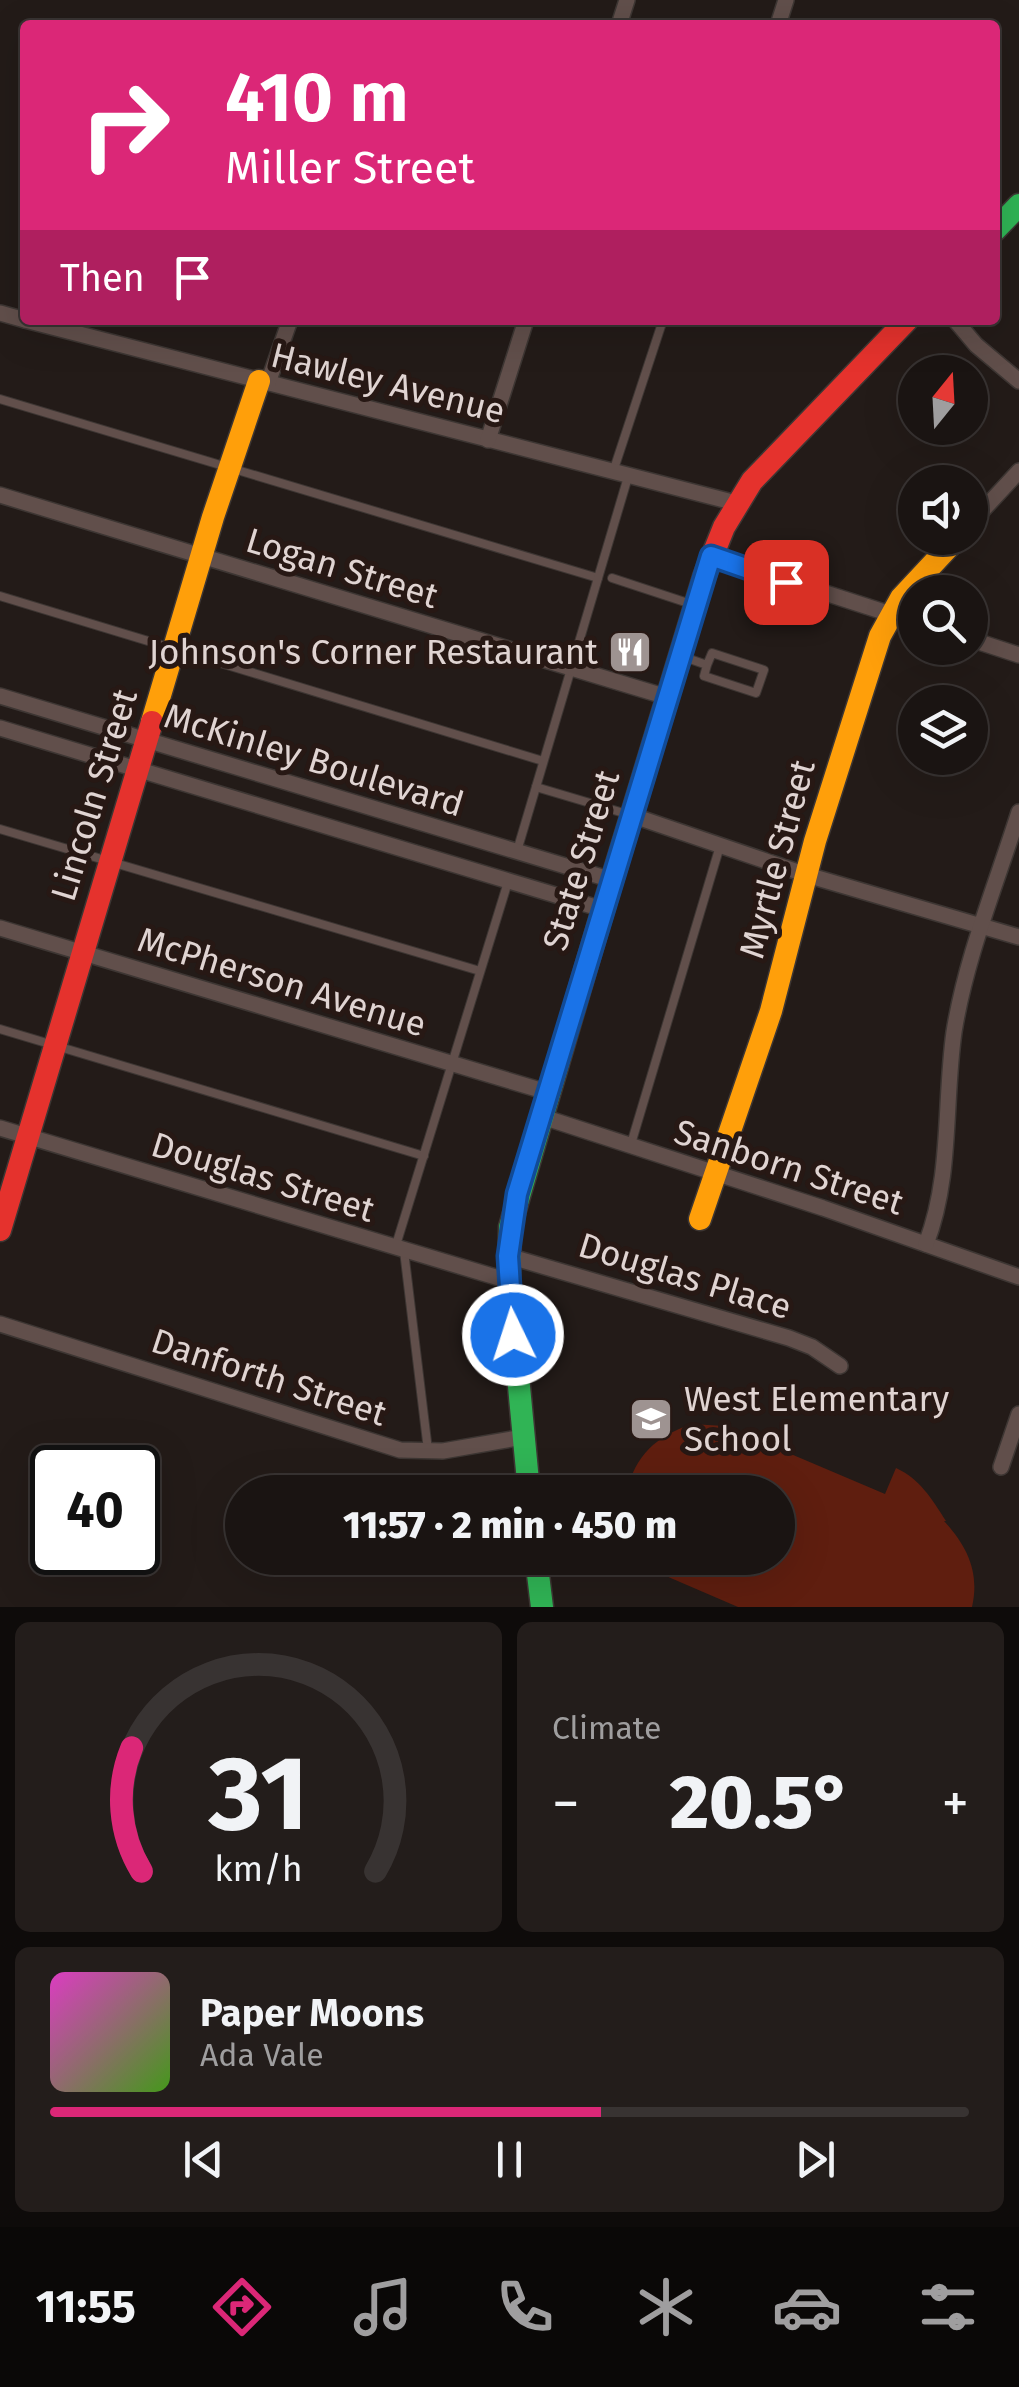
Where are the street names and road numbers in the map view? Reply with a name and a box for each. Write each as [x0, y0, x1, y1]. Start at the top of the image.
street label: Hawley Avenue [267, 334, 509, 432]
street label: Logan Street [241, 519, 443, 617]
street label: Lincoln Street [42, 684, 146, 906]
street label: McKinley Boulevard [159, 695, 469, 825]
street label: Myrtle Street [730, 755, 824, 963]
street label: State Street [534, 765, 628, 955]
street label: McPherson Avenue [133, 918, 431, 1046]
street label: Sanborn Street [669, 1110, 909, 1224]
street label: Douglas Street [146, 1123, 380, 1231]
street label: Douglas Place [574, 1224, 796, 1328]
street label: Danforth Street [146, 1319, 392, 1435]

